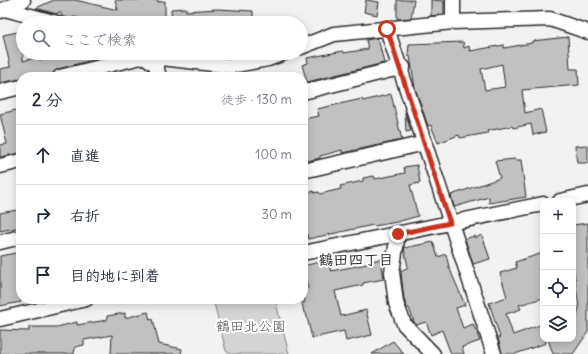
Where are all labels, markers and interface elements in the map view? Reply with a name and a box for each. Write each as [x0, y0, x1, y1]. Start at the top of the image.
search box [16, 16, 308, 60]
route start [378, 20, 396, 38]
icon: search [30, 27, 52, 49]
text: ここで検索 [62, 30, 137, 49]
text: 2 分 [32, 89, 62, 111]
text: 徒歩 · 130 m [221, 91, 292, 108]
icon: ahead [32, 144, 54, 166]
text: 直進 [70, 146, 100, 165]
text: 100 m [255, 146, 292, 163]
map controls [540, 198, 576, 342]
button: + [540, 198, 576, 234]
icon: right [32, 204, 54, 226]
text: 右折 [70, 206, 100, 225]
text: 30 m [262, 206, 292, 223]
route end [389, 225, 407, 243]
button: − [540, 234, 576, 270]
district label: 鶴田四丁目 [318, 250, 394, 269]
icon: arrive [32, 264, 54, 286]
text: 目的地に到着 [70, 266, 160, 285]
button: locate [540, 270, 576, 306]
button: layers [540, 306, 576, 342]
park label: 鶴田北公園 [216, 317, 286, 335]

